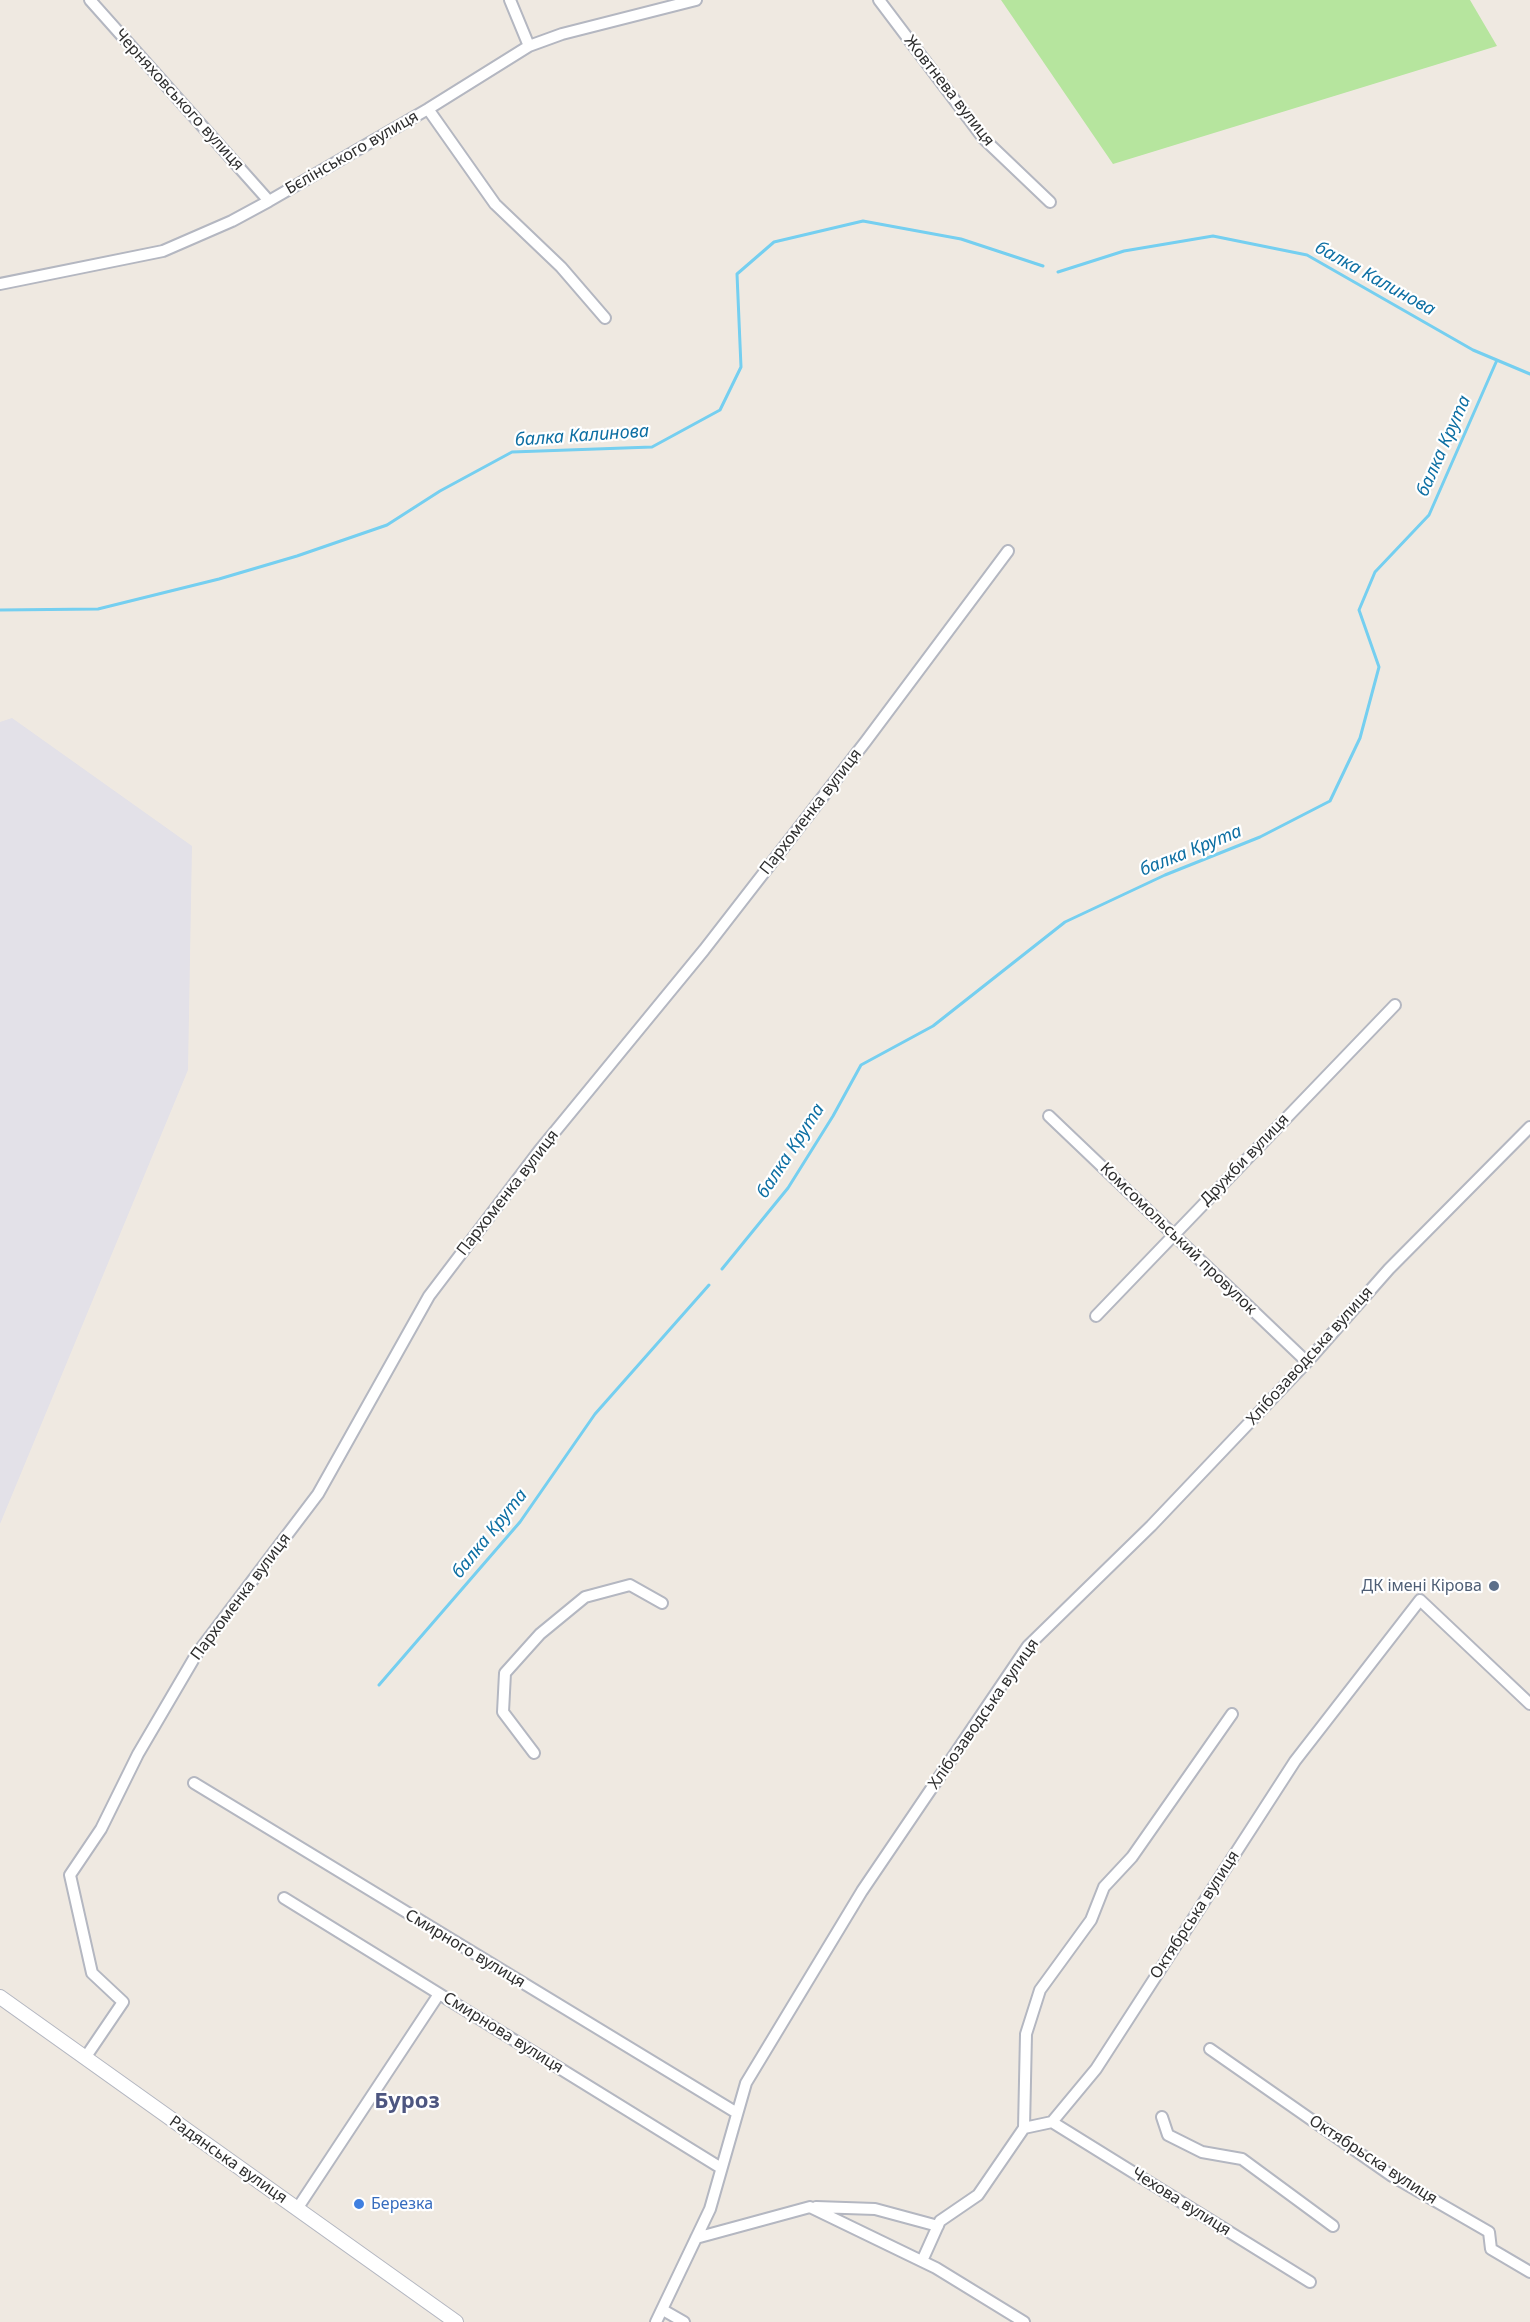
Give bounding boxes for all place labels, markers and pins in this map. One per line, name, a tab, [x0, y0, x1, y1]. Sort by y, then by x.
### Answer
place label: ДК імені Кірова	[1362, 1576, 1482, 1596]
marker: ДК імені Кірова	[1487, 1579, 1501, 1593]
place label: Березка	[371, 2194, 433, 2214]
marker: Березка	[352, 2197, 366, 2211]

